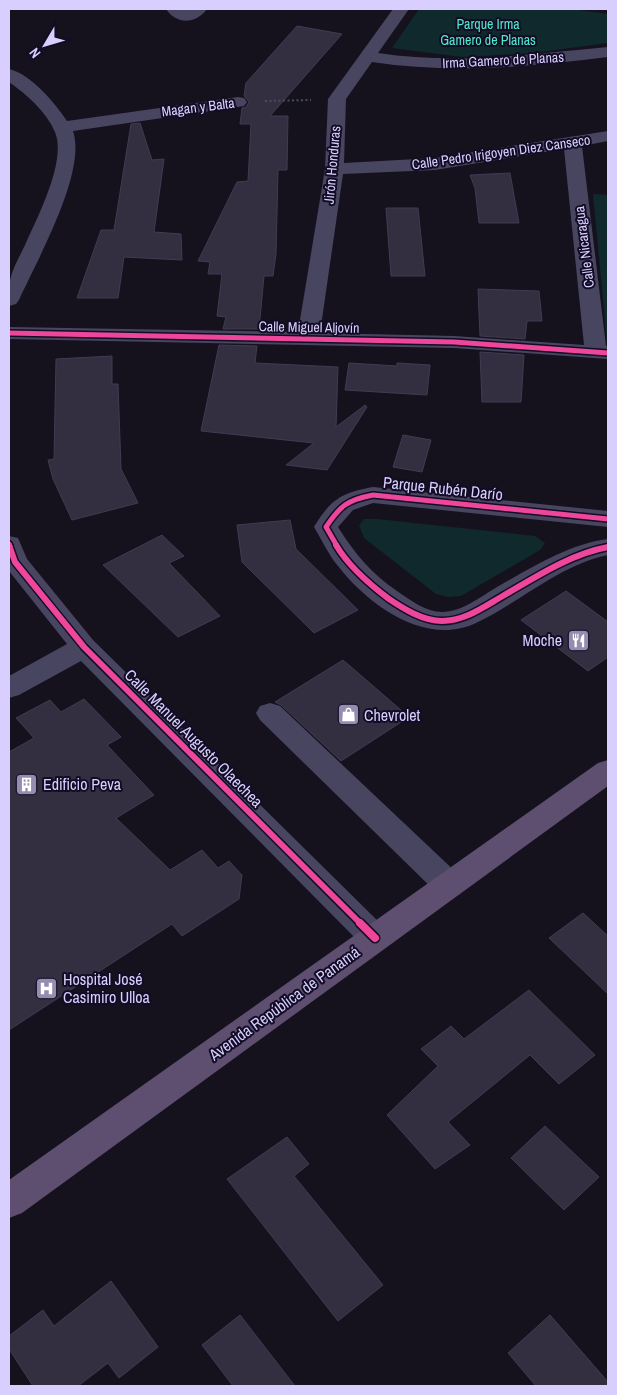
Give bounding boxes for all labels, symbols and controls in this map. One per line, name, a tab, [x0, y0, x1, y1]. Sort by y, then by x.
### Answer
park label: Parque Irma Gamero de Planas	[440, 15, 536, 49]
north arrow	[20, 20, 70, 70]
text: N	[25, 44, 44, 62]
street label: Irma Gamero de Planas	[442, 48, 565, 72]
street label: Magan y Balta	[160, 94, 236, 120]
street label: Jirón Honduras	[320, 125, 344, 205]
street label: Calle Pedro Irigoyen Diez Canseco	[411, 131, 591, 173]
street label: Calle Nicaragua	[570, 204, 598, 289]
street label: Calle Miguel Aljovín	[258, 317, 360, 337]
street label: Parque Rubén Darío	[382, 471, 504, 505]
restaurant icon: Moche	[566, 628, 590, 652]
place label: Moche	[523, 629, 562, 651]
street label: Calle Manuel Augusto Olaechea	[120, 664, 269, 813]
shop icon: Chevrolet	[336, 703, 360, 727]
place label: Chevrolet	[364, 704, 420, 726]
building icon: Edificio Peva	[15, 772, 39, 796]
place label: Edificio Peva	[43, 773, 122, 795]
street label: Avenida República de Panamá	[203, 940, 364, 1066]
place label: Hospital José Casimiro Ulloa	[63, 968, 150, 1008]
hospital icon: Hospital José Casimiro Ulloa	[35, 976, 59, 1000]

